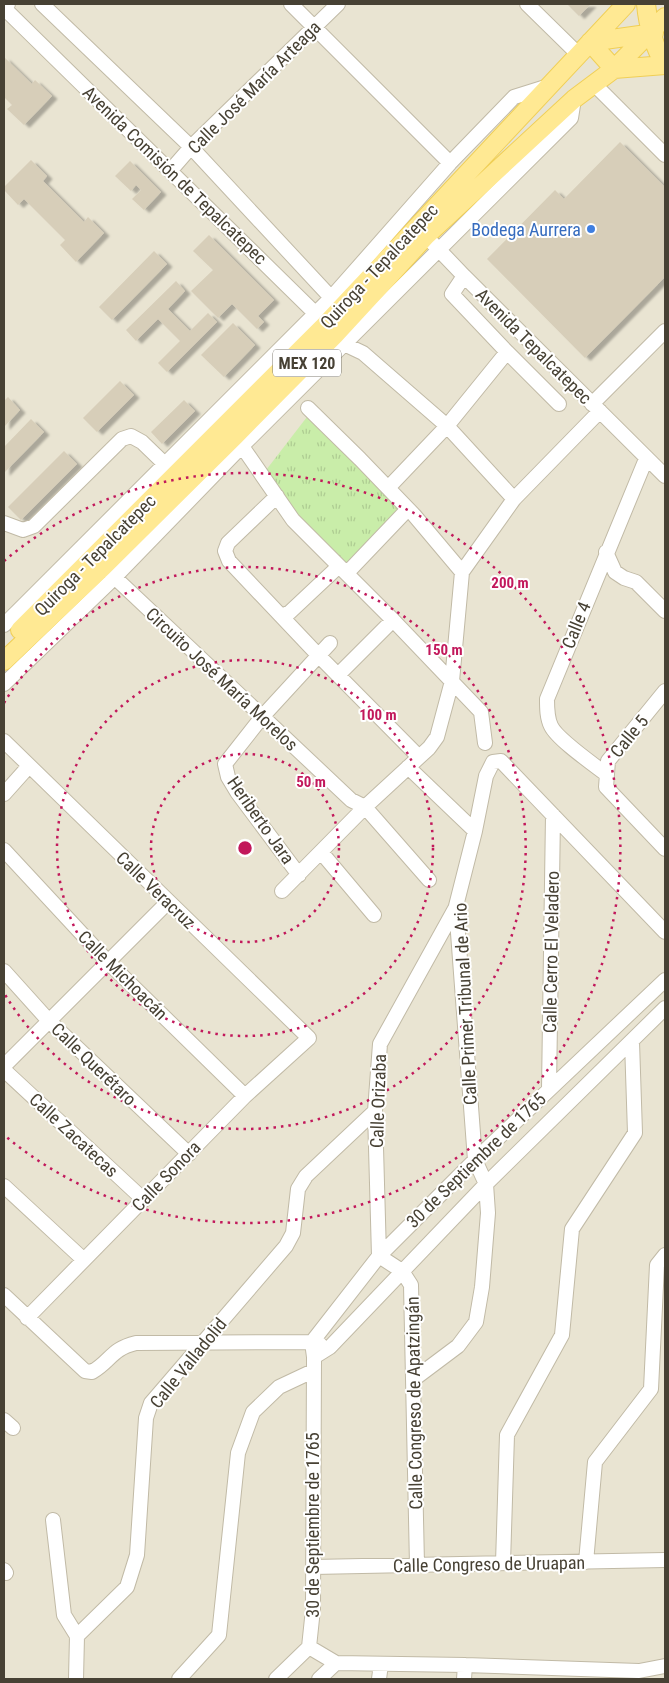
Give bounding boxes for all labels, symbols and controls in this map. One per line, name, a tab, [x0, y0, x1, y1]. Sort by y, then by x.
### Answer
street label: Calle José María Arteaga	[183, 16, 325, 158]
street label: Avenida Comisión de Tepalcatepec	[79, 81, 271, 269]
street label: Quiroga - Tepalcatepec	[316, 199, 442, 333]
place label: Bodega Aurrera	[471, 219, 581, 240]
marker: Bodega Aurrera	[585, 223, 597, 235]
street label: Avenida Tepalcatepec	[472, 284, 596, 408]
road number: MEX 120	[273, 349, 341, 376]
street label: Quiroga - Tepalcatepec	[30, 490, 160, 620]
text: 200 m	[491, 574, 529, 592]
street label: Calle 4	[557, 598, 595, 651]
street label: Circuito José María Morelos	[142, 603, 302, 755]
text: 150 m	[425, 641, 463, 659]
text: 100 m	[359, 706, 397, 724]
street label: Calle 5	[606, 710, 653, 761]
street label: Heriberto Jara	[223, 772, 299, 868]
text: 50 m	[296, 773, 326, 791]
centre of rings	[236, 839, 254, 857]
street label: Calle Veracruz	[112, 847, 200, 933]
street label: Calle Cerro El Veladero	[539, 871, 563, 1033]
street label: Calle Primer Tribunal de Ario	[449, 902, 481, 1106]
street label: Calle Michoacán	[74, 926, 172, 1024]
street label: Calle Querétaro	[47, 1018, 141, 1110]
street label: Calle Orizaba	[366, 1054, 390, 1148]
street label: 30 de Septiembre de 1765	[402, 1088, 550, 1232]
street label: Calle Zacatecas	[25, 1089, 123, 1181]
street label: Calle Sonora	[127, 1136, 205, 1216]
street label: Calle Congreso de Apatzingán	[402, 1296, 426, 1510]
street label: Calle Valladolid	[145, 1314, 231, 1412]
street label: 30 de Septiembre de 1765	[302, 1432, 323, 1618]
street label: Calle Congreso de Uruapan	[393, 1552, 585, 1576]

